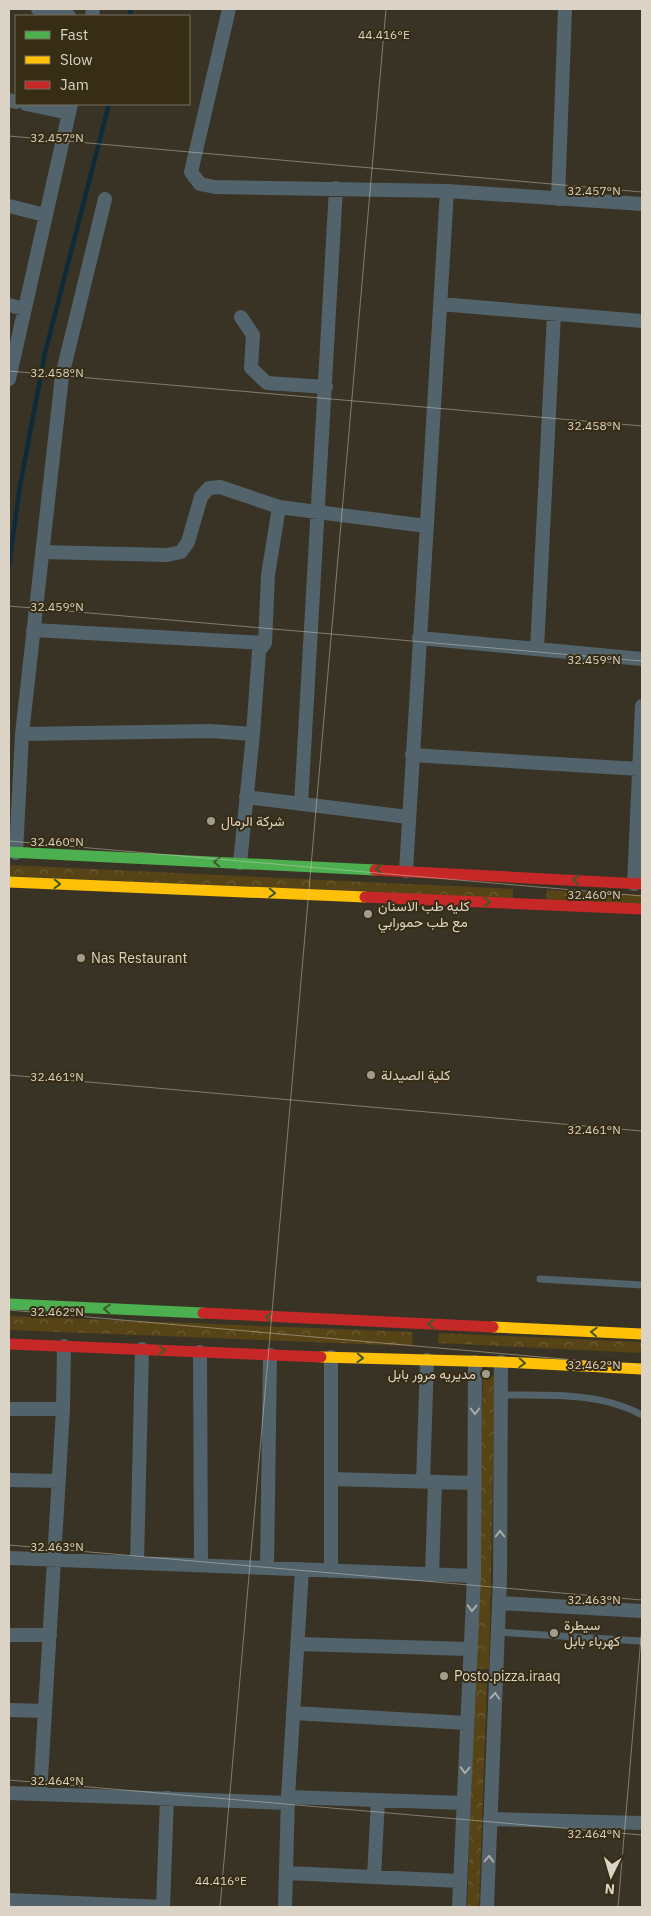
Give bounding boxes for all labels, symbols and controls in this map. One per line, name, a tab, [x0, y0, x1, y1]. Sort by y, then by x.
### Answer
legend	[15, 15, 190, 105]
text: Fast	[60, 25, 88, 44]
text: 44.416°E	[358, 27, 410, 42]
text: Slow	[60, 50, 93, 69]
text: Jam	[60, 75, 89, 94]
text: 32.457°N	[30, 130, 84, 145]
text: 32.457°N	[567, 183, 621, 198]
text: 32.458°N	[30, 365, 84, 380]
text: 32.458°N	[567, 418, 621, 433]
text: 32.459°N	[30, 599, 84, 614]
text: 32.459°N	[567, 652, 621, 667]
place label: شركة الرمال	[221, 812, 285, 831]
marker: شركة الرمال	[205, 815, 217, 827]
text: 32.460°N	[30, 834, 84, 849]
one-way arrow	[212, 856, 220, 867]
one-way arrow	[375, 864, 383, 875]
one-way arrow	[572, 875, 580, 886]
one-way arrow	[54, 879, 62, 890]
text: 32.460°N	[567, 887, 621, 902]
one-way arrow	[269, 888, 277, 898]
one-way arrow	[483, 896, 491, 907]
place label: كليه طب الاسنان مع طب حمورابي	[378, 897, 470, 934]
marker: كليه طب الاسنان مع طب حمورابي	[362, 908, 374, 920]
place label: Nas Restaurant	[91, 949, 188, 967]
marker: Nas Restaurant	[75, 952, 87, 964]
place label: كلية الصيدلة	[381, 1066, 450, 1084]
text: 32.461°N	[30, 1069, 84, 1084]
marker: كلية الصيدلة	[365, 1069, 377, 1081]
text: 32.461°N	[567, 1122, 621, 1137]
one-way arrow	[102, 1303, 110, 1314]
text: 32.462°N	[30, 1304, 84, 1319]
one-way arrow	[265, 1311, 273, 1322]
one-way arrow	[427, 1319, 435, 1330]
one-way arrow	[589, 1327, 597, 1337]
one-way arrow	[159, 1344, 167, 1355]
one-way arrow	[356, 1353, 364, 1364]
text: 32.462°N	[567, 1357, 621, 1372]
one-way arrow	[518, 1358, 526, 1369]
place label: مديريه مرور بابل	[388, 1365, 476, 1383]
marker: مديريه مرور بابل	[480, 1368, 492, 1380]
one-way arrow	[470, 1407, 480, 1415]
one-way arrow	[495, 1530, 505, 1538]
text: 32.463°N	[30, 1539, 84, 1554]
text: 32.463°N	[567, 1592, 621, 1607]
one-way arrow	[467, 1604, 478, 1612]
place label: سيطرة كهرباء بابل	[564, 1616, 620, 1650]
marker: سيطرة كهرباء بابل	[548, 1627, 560, 1639]
place label: Posto.pizza.iraaq	[454, 1667, 561, 1685]
marker: Posto.pizza.iraaq	[438, 1670, 450, 1682]
one-way arrow	[489, 1692, 500, 1700]
one-way arrow	[460, 1767, 471, 1775]
text: 32.464°N	[30, 1773, 84, 1788]
text: 32.464°N	[567, 1826, 621, 1841]
north arrow	[586, 1851, 636, 1901]
one-way arrow	[484, 1854, 494, 1862]
text: 44.416°E	[195, 1873, 247, 1888]
text: N	[604, 1880, 616, 1898]

